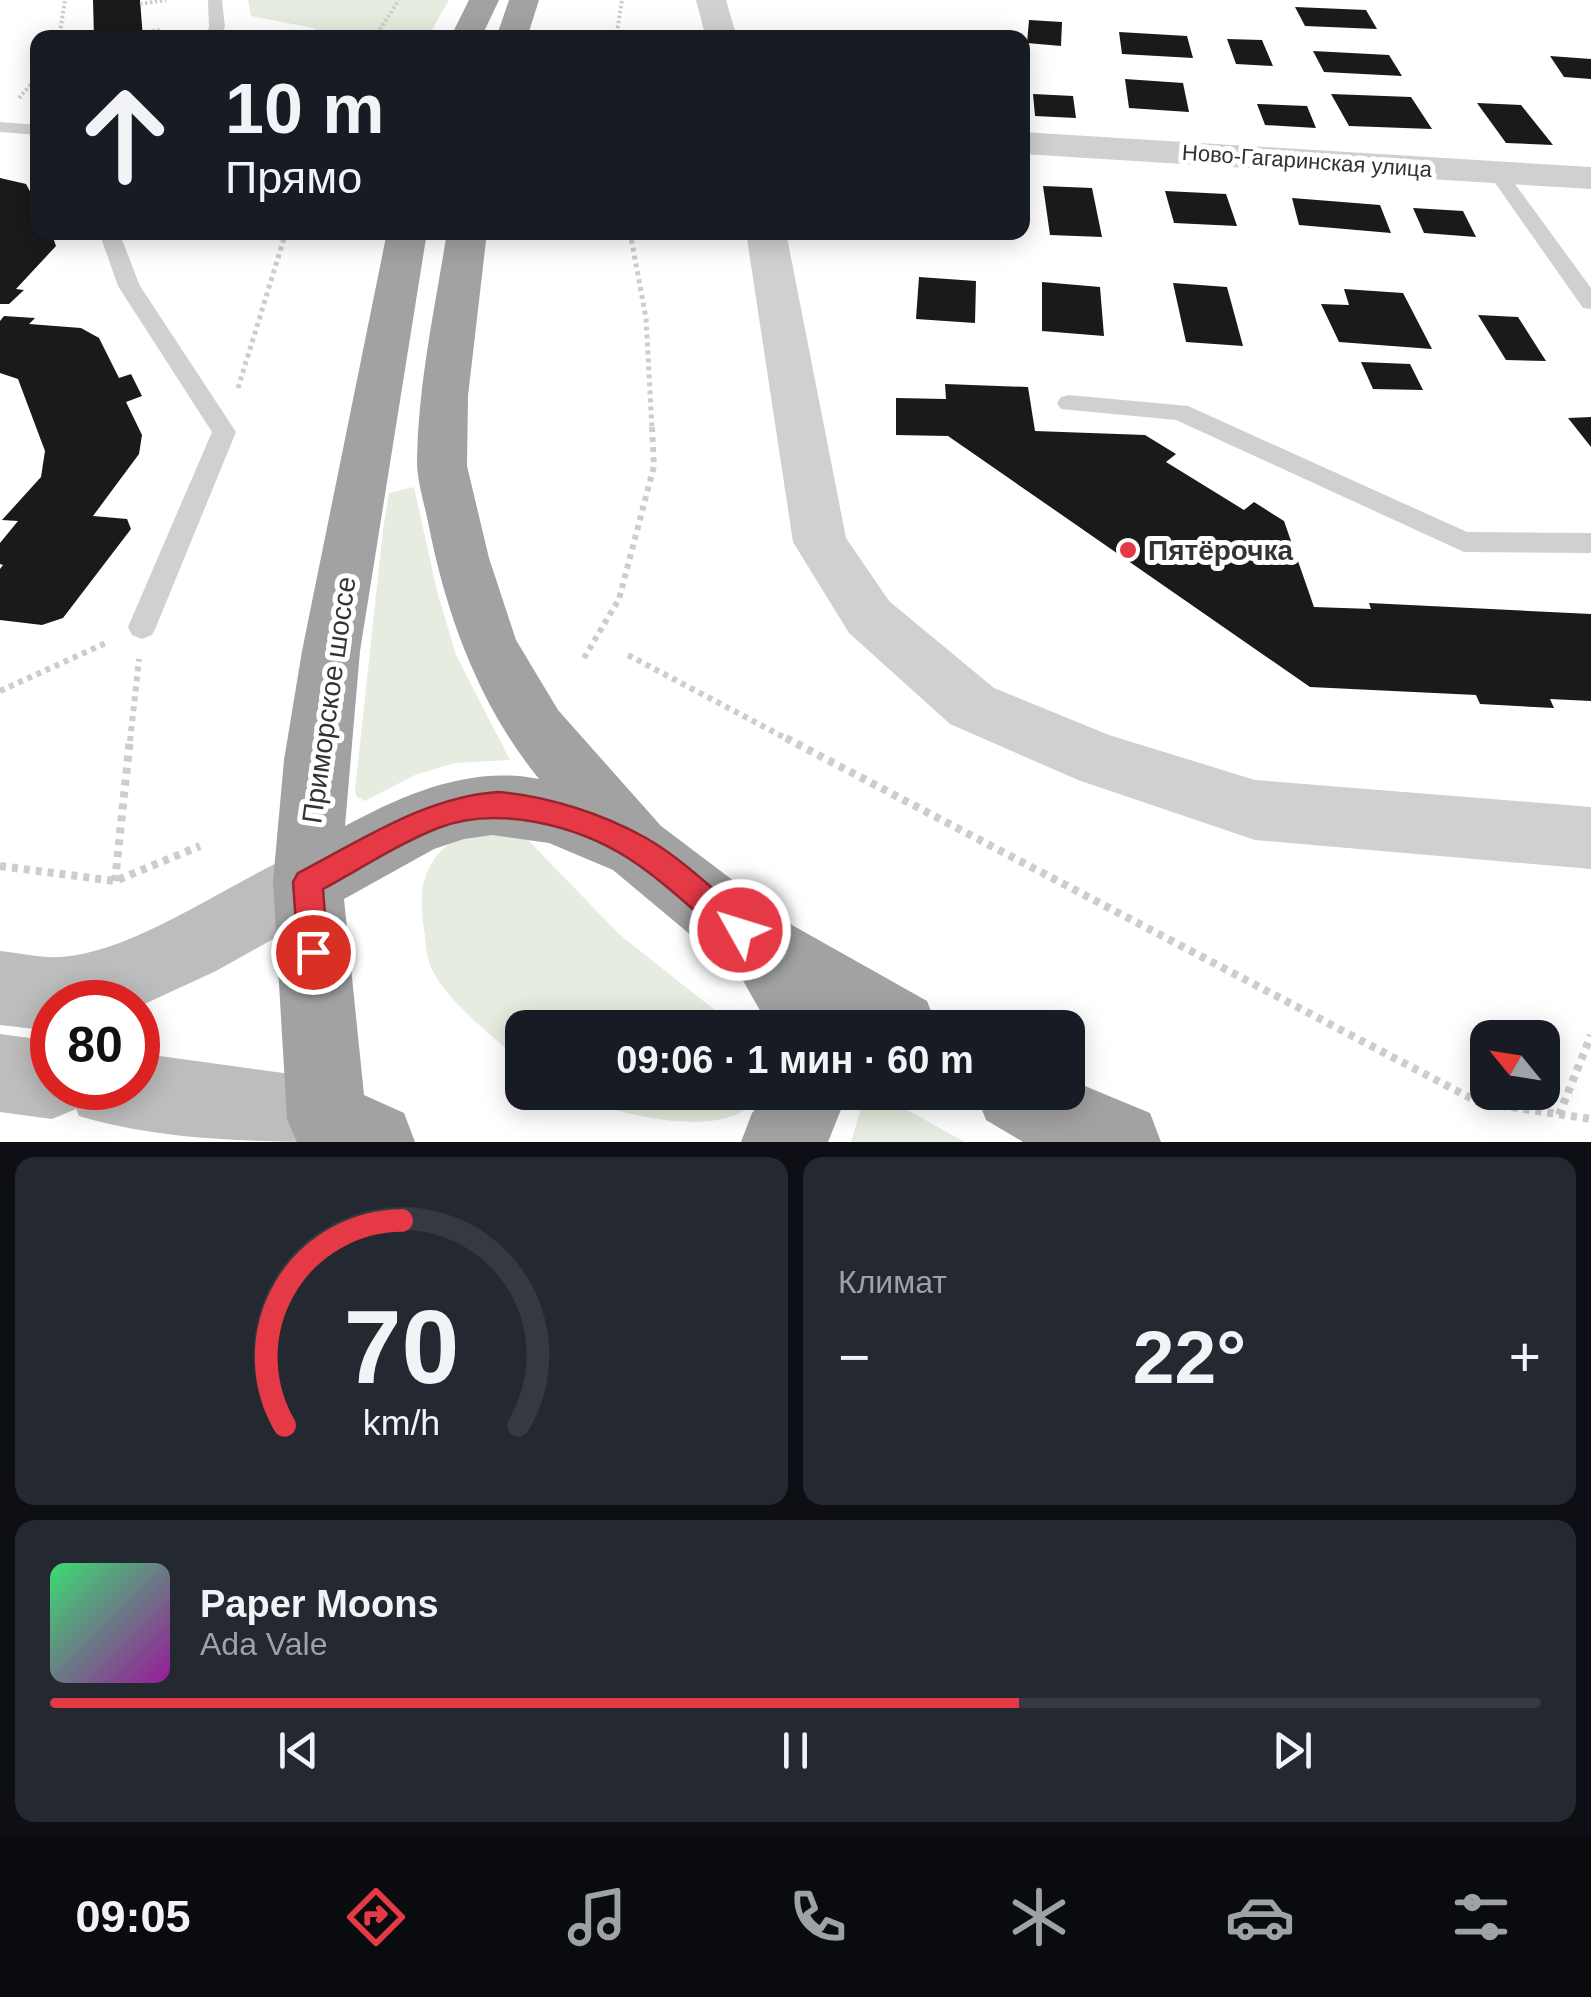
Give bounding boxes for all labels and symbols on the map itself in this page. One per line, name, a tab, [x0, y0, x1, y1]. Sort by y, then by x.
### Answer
street label: Ново-Гагаринская улица	[1181, 140, 1433, 182]
place label: Пятёрочка	[1148, 535, 1294, 566]
marker: Пятёрочка	[1117, 539, 1139, 561]
street label: Приморское шоссе	[296, 575, 362, 825]
position arrow	[688, 878, 792, 982]
pin	[271, 910, 356, 995]
speed limit sign: 80	[30, 980, 160, 1110]
north arrow	[1470, 1020, 1560, 1110]

